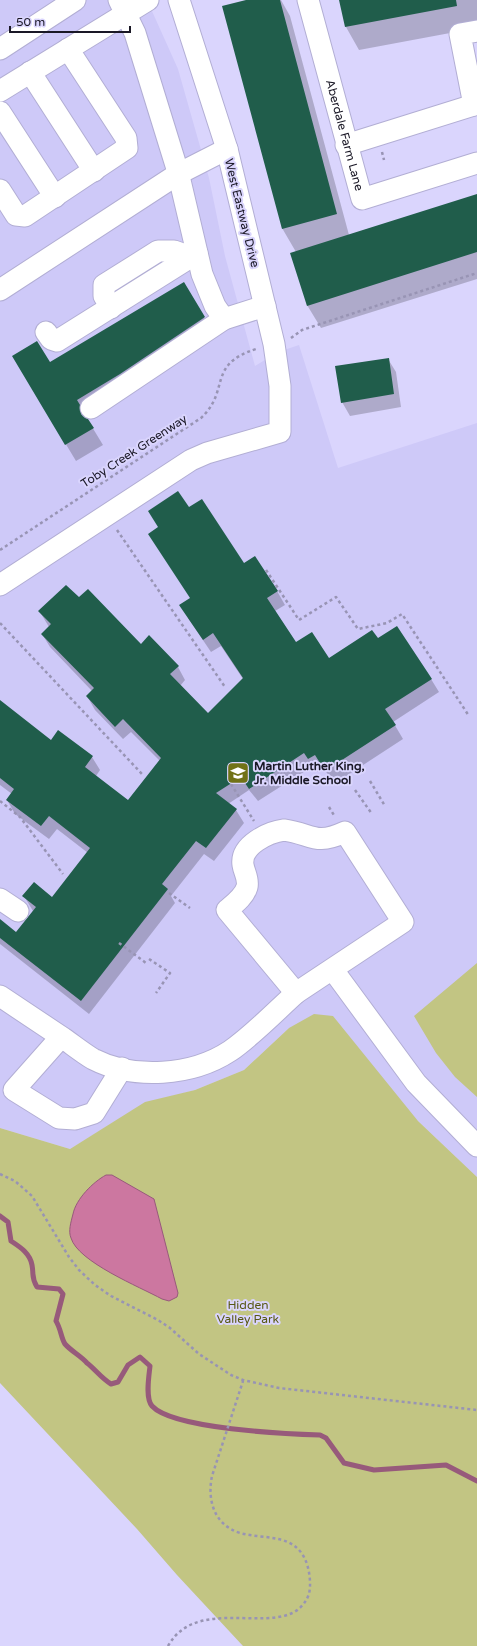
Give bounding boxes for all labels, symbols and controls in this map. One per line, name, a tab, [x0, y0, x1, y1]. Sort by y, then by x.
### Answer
scale bar	[10, 8, 130, 34]
text: 50 m	[16, 15, 45, 29]
street label: Aberdale Farm Lane	[323, 78, 366, 192]
street label: West Eastway Drive	[222, 157, 262, 269]
street label: Toby Creek Greenway	[78, 411, 190, 491]
place label: Martin Luther King, Jr. Middle School	[253, 759, 365, 787]
school or university icon: Martin Luther King, Jr. Middle School	[225, 760, 251, 786]
park label: Hidden Valley Park	[217, 1298, 280, 1326]

